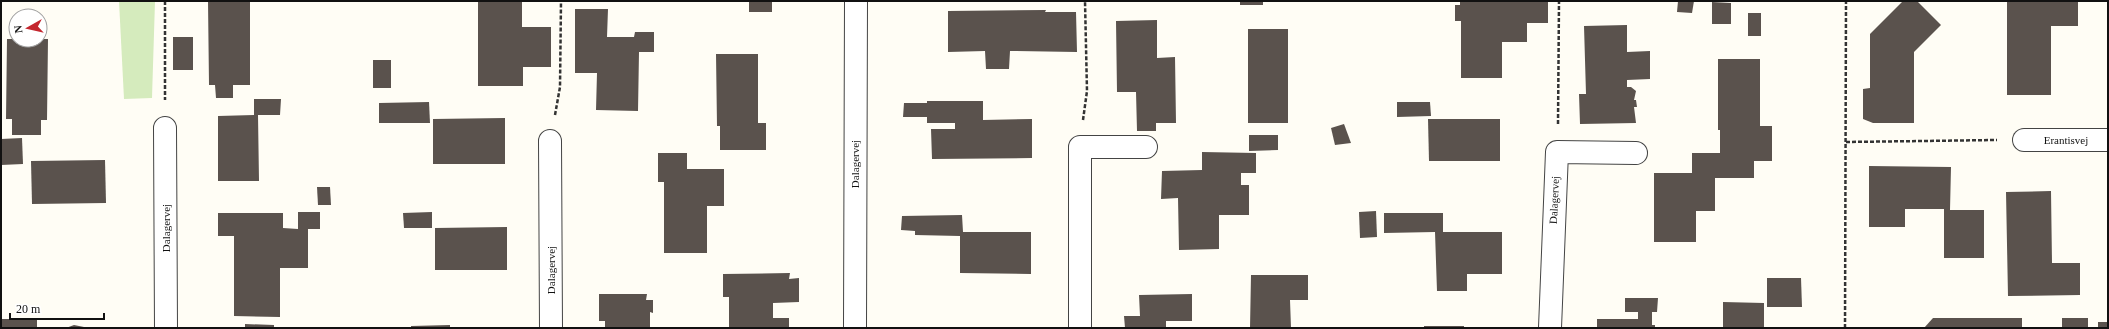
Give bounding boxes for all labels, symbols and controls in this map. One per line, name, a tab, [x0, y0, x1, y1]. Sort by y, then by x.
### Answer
north arrow	[8, 8, 48, 48]
text: N	[12, 25, 25, 34]
street label: Erantisvej	[2044, 134, 2088, 146]
street label: Dalagervej	[849, 140, 861, 188]
street label: Dalagervej	[1547, 176, 1561, 224]
street label: Dalagervej	[160, 204, 172, 252]
street label: Dalagervej	[545, 246, 557, 294]
scale bar	[10, 295, 104, 321]
text: 20 m	[16, 302, 41, 316]

